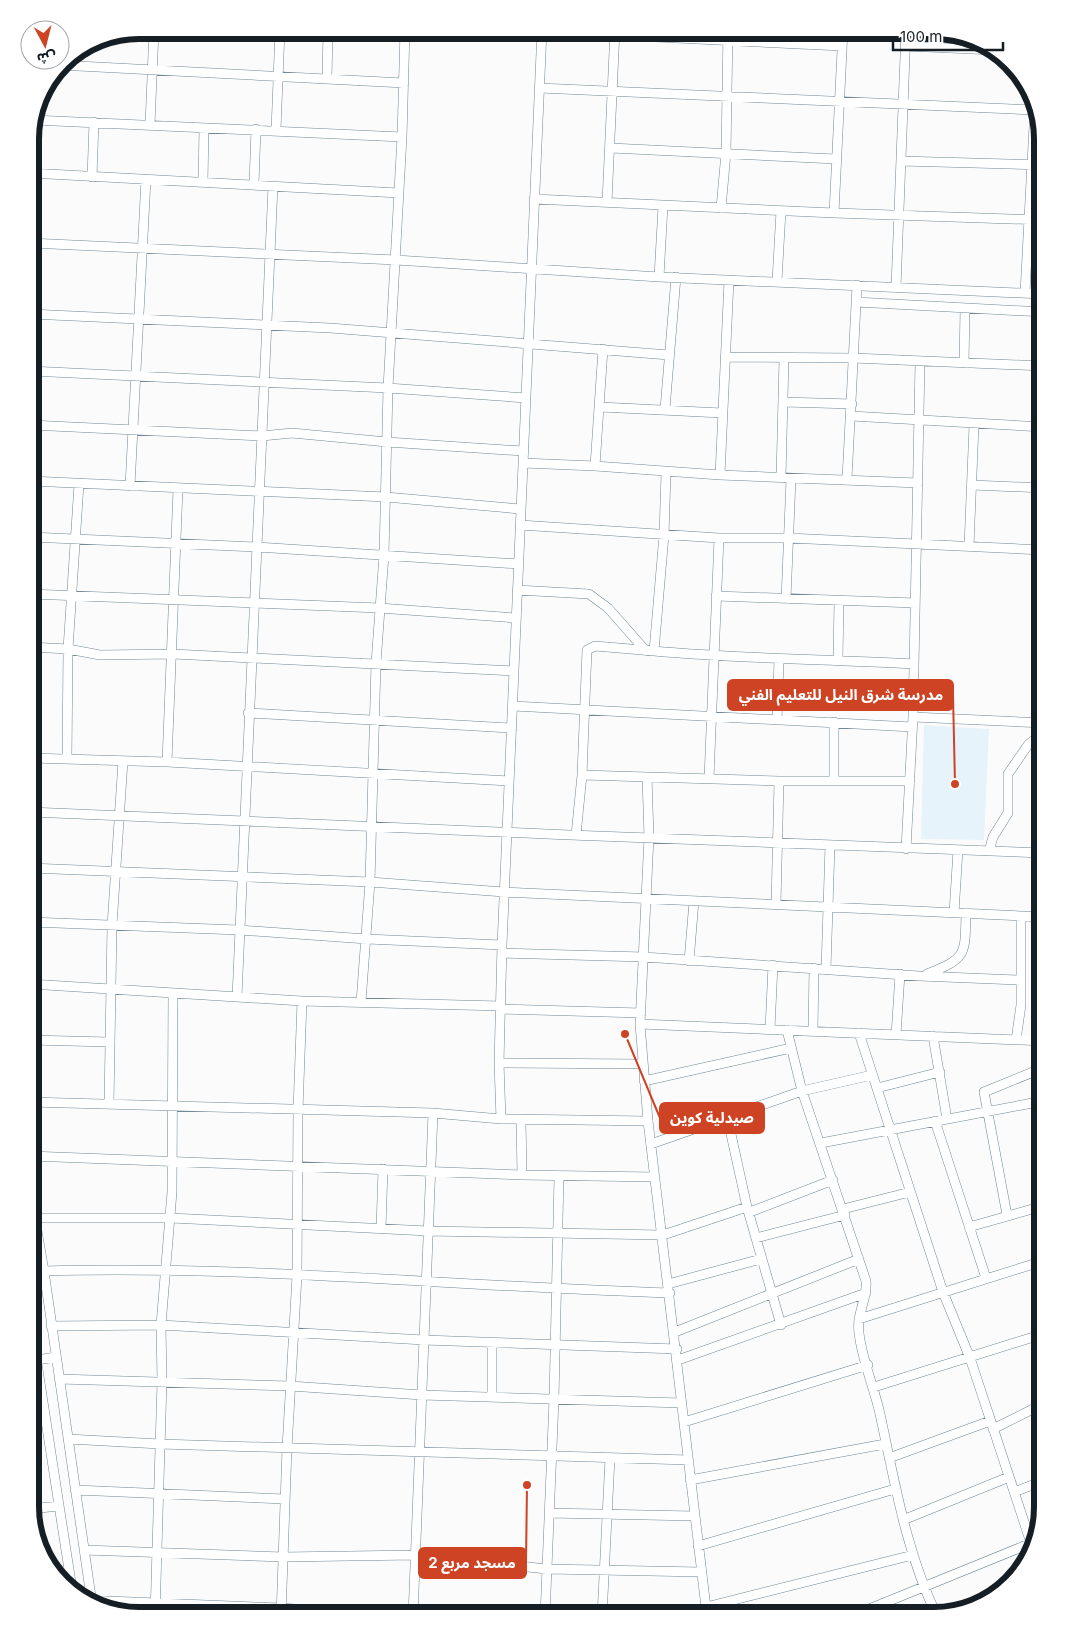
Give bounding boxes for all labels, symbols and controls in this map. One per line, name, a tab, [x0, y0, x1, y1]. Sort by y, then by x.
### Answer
north arrow	[20, 20, 70, 70]
scale bar	[893, 20, 1003, 52]
text: 100 m	[900, 27, 942, 46]
text: ش	[36, 49, 57, 68]
callout: مدرسة شرق النيل للتعليم الفني	[728, 680, 953, 710]
text: مدرسة شرق النيل للتعليم الفني	[739, 685, 943, 706]
callout: صيدلية كوين	[660, 1103, 764, 1133]
text: صيدلية كوين	[670, 1108, 754, 1127]
callout: مسجد مربع 2	[419, 1548, 526, 1578]
text: مسجد مربع 2	[428, 1553, 516, 1574]

